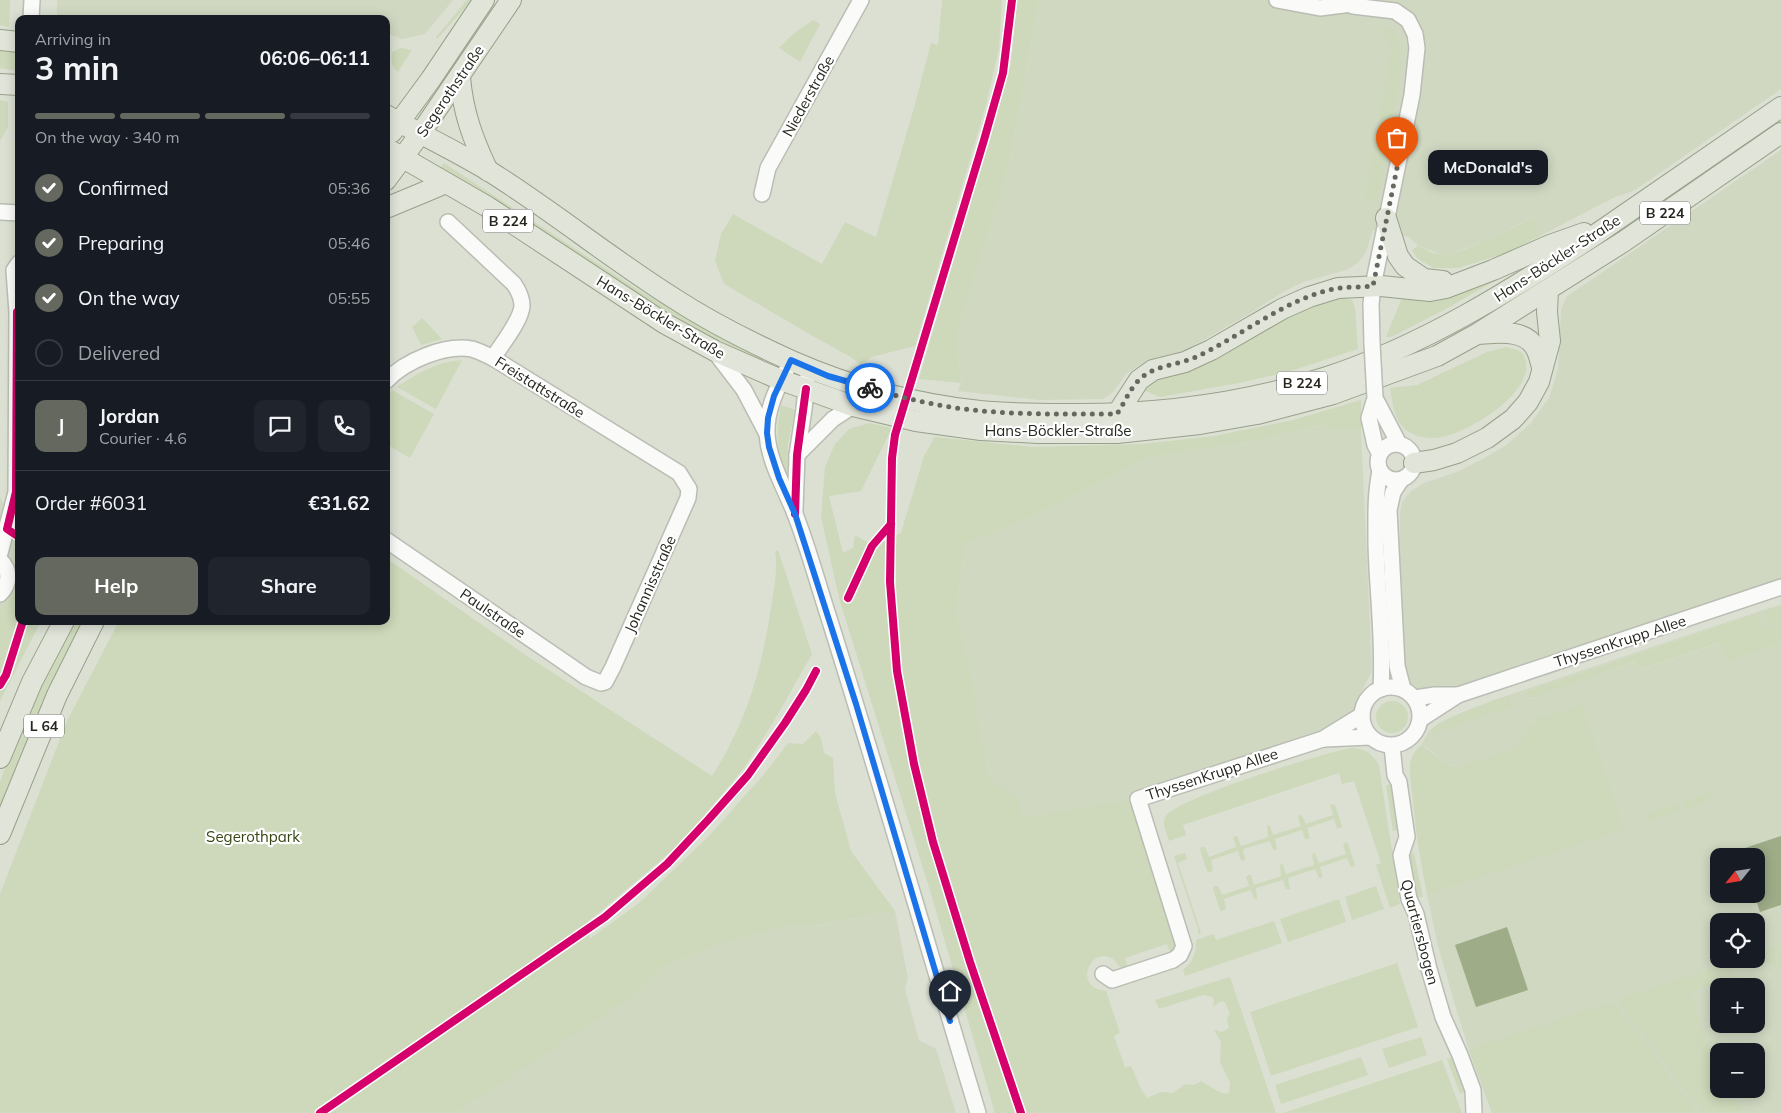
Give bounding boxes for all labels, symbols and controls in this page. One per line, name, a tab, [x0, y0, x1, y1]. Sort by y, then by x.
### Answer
text: Arriving in	[35, 29, 111, 49]
street label: Segerothstraße	[412, 41, 488, 141]
text: 06:06–06:11	[260, 46, 370, 70]
text: 3 min	[35, 48, 119, 88]
street label: Niederstraße	[778, 52, 838, 140]
pin	[1376, 117, 1418, 168]
icon: bag	[1383, 124, 1411, 152]
text: On the way · 340 m	[35, 127, 180, 147]
callout: McDonald's	[1427, 150, 1547, 186]
text: McDonald's	[1443, 157, 1533, 177]
icon: check	[35, 174, 63, 202]
text: Confirmed	[78, 176, 169, 200]
text: 05:36	[328, 178, 370, 198]
road number: B 224	[1640, 202, 1690, 224]
road number: B 224	[483, 210, 533, 232]
street label: Hans-Böckler-Straße	[1490, 210, 1624, 306]
icon: check	[35, 229, 63, 257]
text: Preparing	[78, 231, 164, 255]
text: 05:46	[328, 233, 370, 253]
street label: Hans-Böckler-Straße	[593, 271, 729, 363]
icon: check	[35, 284, 63, 312]
text: On the way	[78, 286, 180, 310]
text: 05:55	[328, 288, 370, 308]
text: Delivered	[78, 341, 160, 365]
street label: Freistattstraße	[492, 352, 588, 422]
courier	[845, 363, 895, 413]
road number: B 224	[1277, 372, 1327, 394]
icon: bike	[856, 374, 884, 402]
button: chat	[254, 400, 306, 452]
button: phone	[318, 400, 370, 452]
text: Jordan	[99, 404, 159, 428]
text: J	[58, 414, 64, 438]
street label: Hans-Böckler-Straße	[985, 421, 1131, 440]
text: Courier · 4.6	[99, 428, 187, 448]
text: Order #6031	[35, 491, 147, 515]
text: €31.62	[308, 491, 370, 515]
street label: Johannisstraße	[620, 532, 680, 636]
button: Help	[35, 557, 198, 615]
button: Share	[208, 557, 370, 615]
street label: Paulstraße	[456, 584, 530, 642]
street label: ThyssenKrupp Allee	[1552, 611, 1688, 671]
road number: L 64	[24, 714, 64, 738]
street label: ThyssenKrupp Allee	[1144, 744, 1280, 804]
park label: Segerothpark	[206, 827, 300, 846]
north arrow	[1710, 848, 1765, 902]
map controls	[1710, 848, 1765, 1098]
street label: Quartiersbogen	[1397, 877, 1443, 987]
button: locate	[1710, 913, 1765, 968]
pin	[929, 970, 971, 1021]
icon: home	[936, 977, 964, 1005]
button: +	[1710, 978, 1765, 1033]
button: −	[1710, 1043, 1765, 1098]

